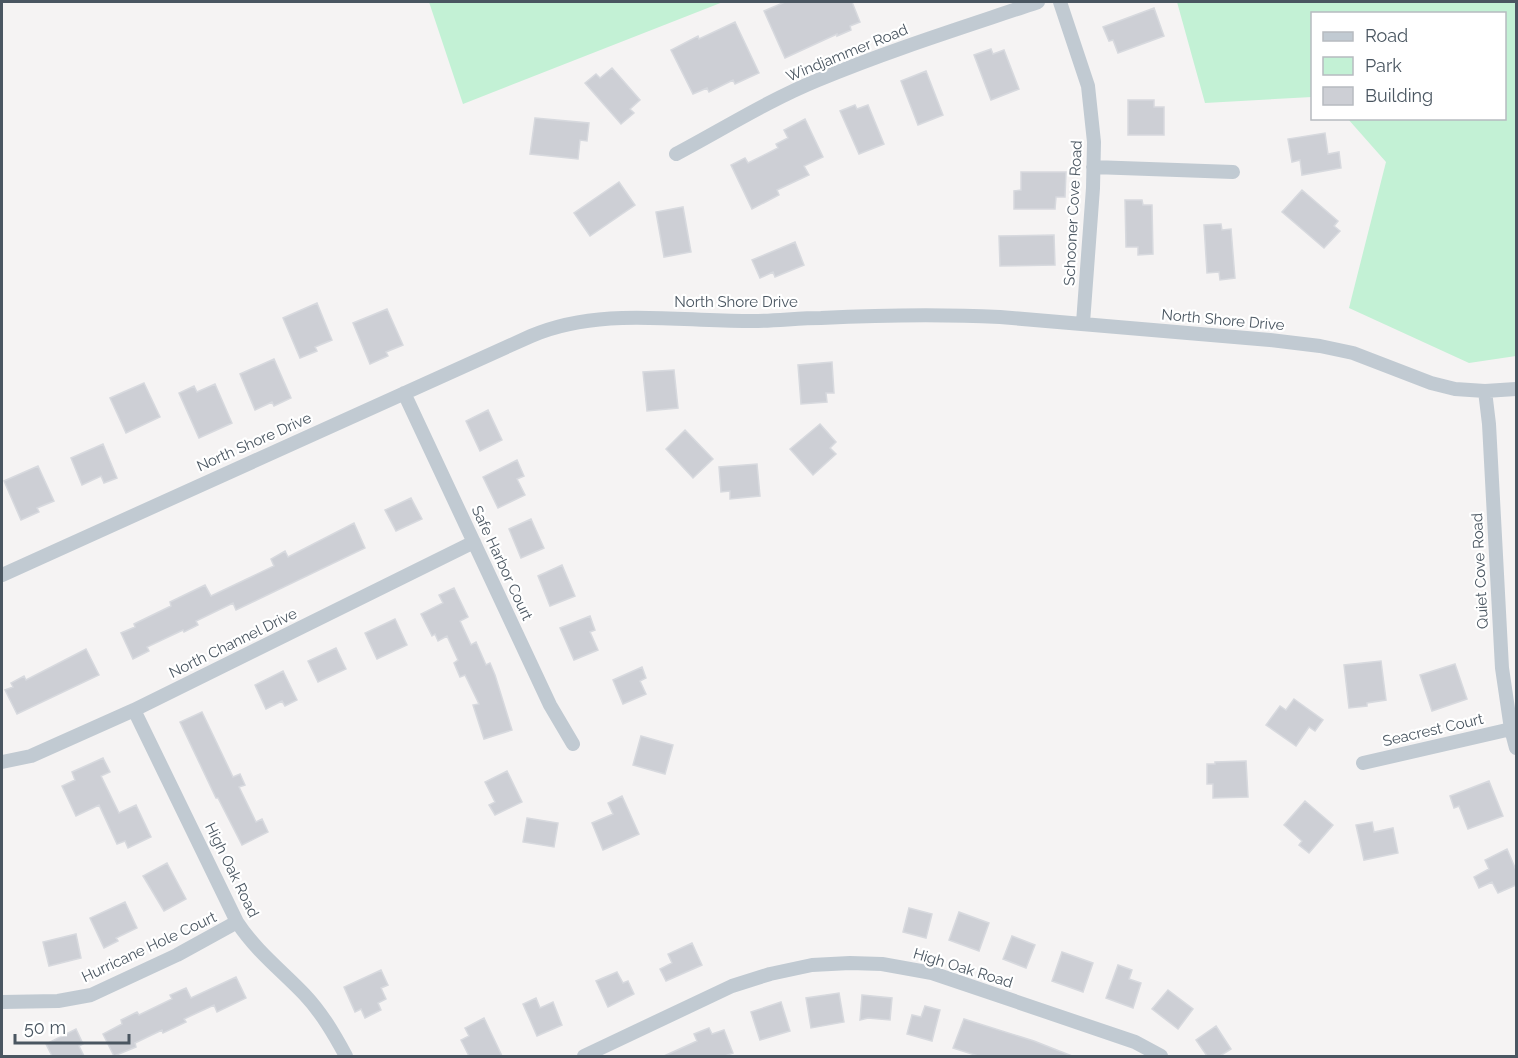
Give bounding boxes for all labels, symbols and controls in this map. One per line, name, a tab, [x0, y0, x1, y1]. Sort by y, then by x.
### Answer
legend	[1311, 12, 1506, 120]
street label: Windjammer Road	[784, 20, 910, 86]
text: Road	[1365, 25, 1408, 46]
text: Park	[1365, 55, 1402, 76]
text: Building	[1365, 85, 1433, 106]
street label: Schooner Cove Road	[1060, 140, 1086, 286]
street label: North Shore Drive	[674, 293, 798, 311]
street label: North Shore Drive	[1161, 306, 1285, 334]
street label: North Shore Drive	[194, 409, 314, 475]
street label: Safe Harbor Court	[468, 503, 536, 623]
street label: Quiet Cove Road	[1468, 512, 1492, 630]
street label: North Channel Drive	[166, 604, 300, 682]
street label: Seacrest Court	[1381, 710, 1485, 750]
street label: High Oak Road	[201, 820, 263, 920]
street label: Hurricane Hole Court	[79, 908, 219, 986]
street label: High Oak Road	[911, 944, 1015, 992]
scale bar	[15, 1007, 129, 1045]
text: 50 m	[24, 1017, 66, 1038]

